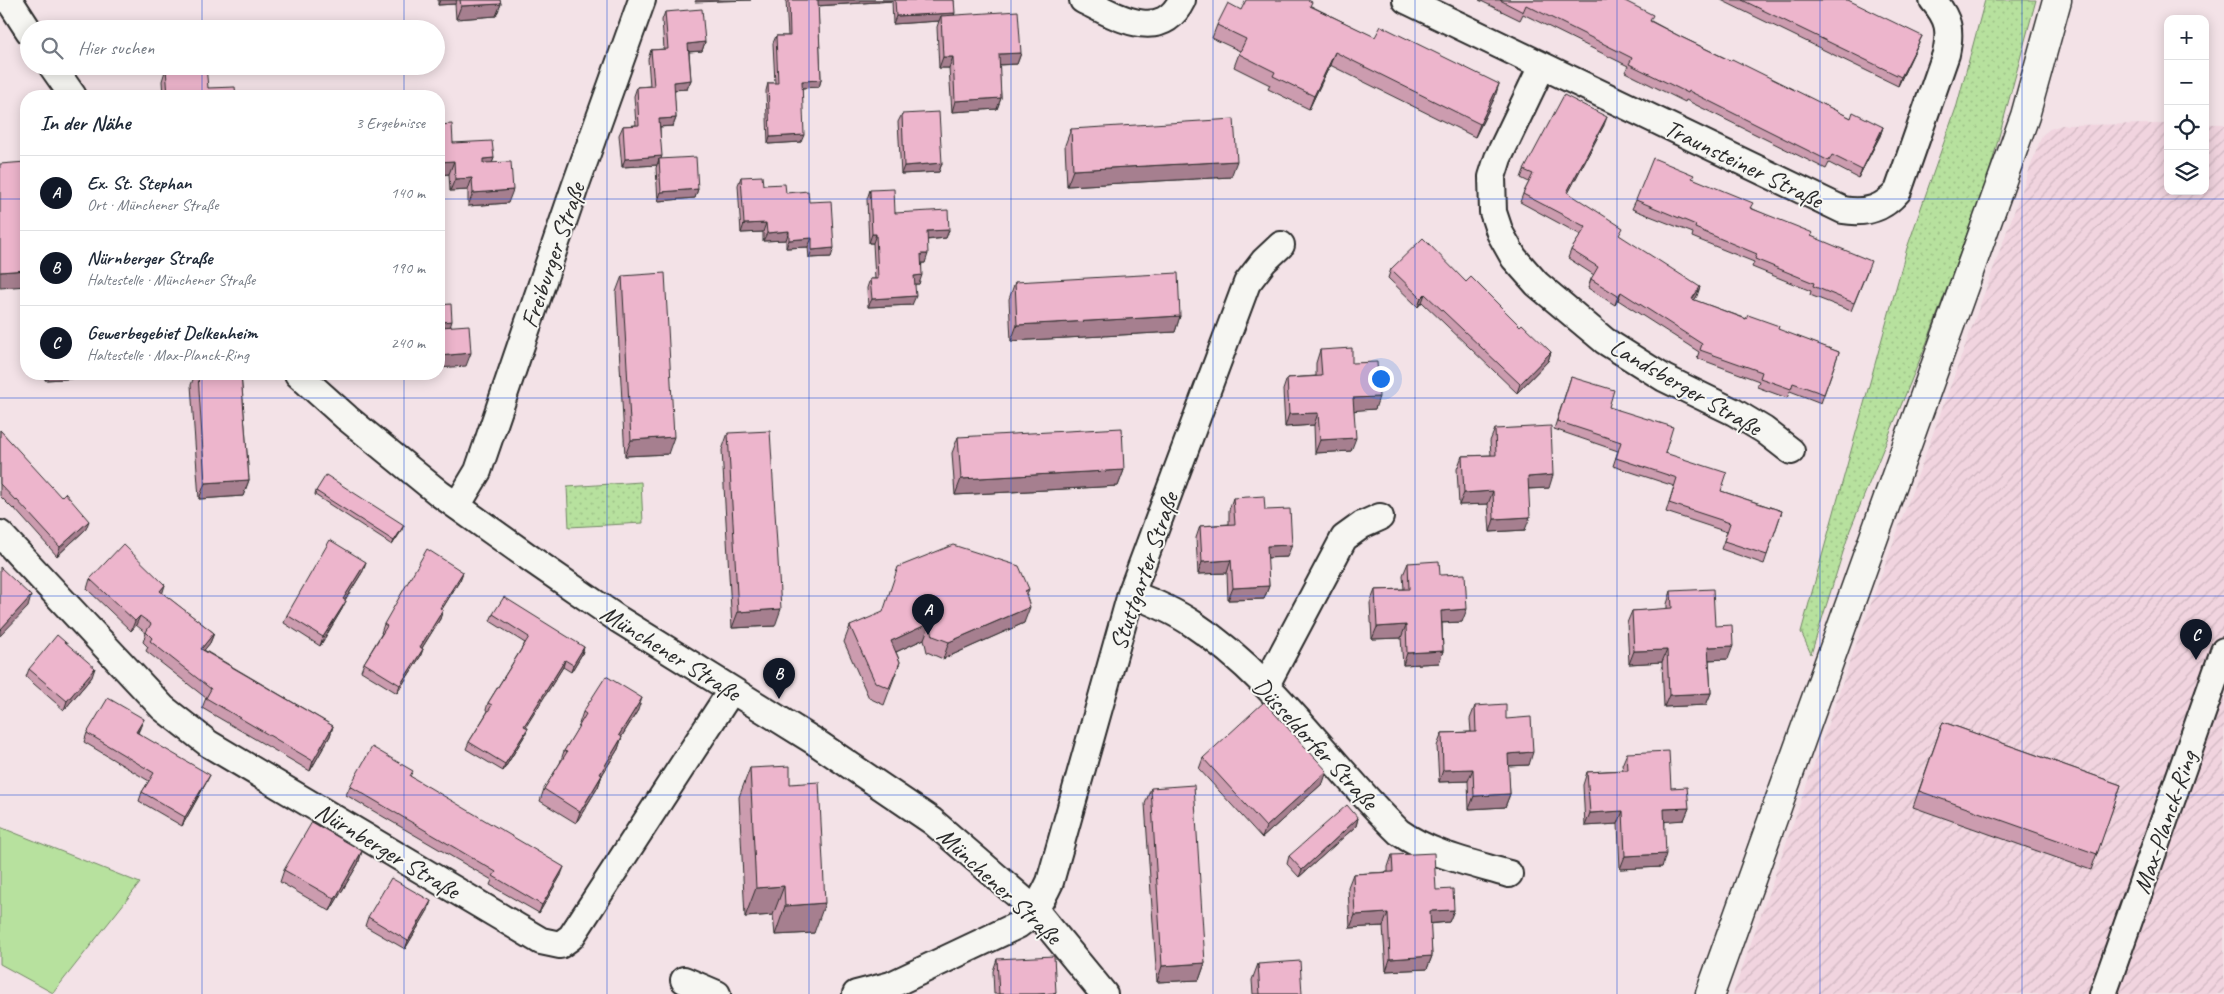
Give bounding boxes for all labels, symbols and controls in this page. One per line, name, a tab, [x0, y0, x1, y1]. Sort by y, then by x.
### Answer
map controls	[2164, 15, 2209, 195]
button: +	[2164, 15, 2209, 60]
search box	[20, 20, 445, 75]
icon: search	[38, 34, 66, 62]
text: Hier suchen	[78, 36, 154, 60]
button: −	[2164, 60, 2209, 105]
button: locate	[2164, 105, 2209, 150]
text: In der Nähe	[40, 110, 130, 136]
street label: Traunsteiner Straße	[1659, 112, 1830, 217]
text: 3 Ergebnisse	[356, 113, 425, 133]
button: layers	[2164, 150, 2209, 195]
text: Ex. St. Stephan	[87, 171, 192, 195]
street label: Freiburger Straße	[513, 177, 593, 332]
text: A	[52, 183, 60, 203]
text: 140 m	[391, 183, 425, 203]
text: Ort · Münchener Straße	[87, 195, 218, 215]
text: Nürnberger Straße	[87, 246, 212, 270]
text: B	[52, 258, 60, 278]
text: 190 m	[391, 258, 425, 278]
text: Haltestelle · Münchener Straße	[87, 270, 255, 290]
text: Gewerbegebiet Delkenheim	[87, 321, 257, 345]
street label: Landsberger Straße	[1604, 331, 1769, 444]
text: C	[52, 333, 60, 353]
text: 240 m	[391, 333, 425, 353]
text: Haltestelle · Max-Planck-Ring	[87, 345, 249, 365]
your location	[1368, 366, 1394, 392]
street label: Stuttgarter Straße	[1102, 487, 1186, 654]
pin: A	[912, 594, 944, 635]
street label: Münchener Straße	[595, 597, 748, 710]
pin: C	[2180, 619, 2212, 660]
pin: B	[763, 658, 795, 699]
street label: Düsseldorfer Straße	[1246, 671, 1386, 818]
street label: Max-Planck-Ring	[2126, 745, 2205, 898]
street label: Nürnberger Straße	[309, 795, 467, 907]
street label: Münchener Straße	[930, 820, 1070, 953]

